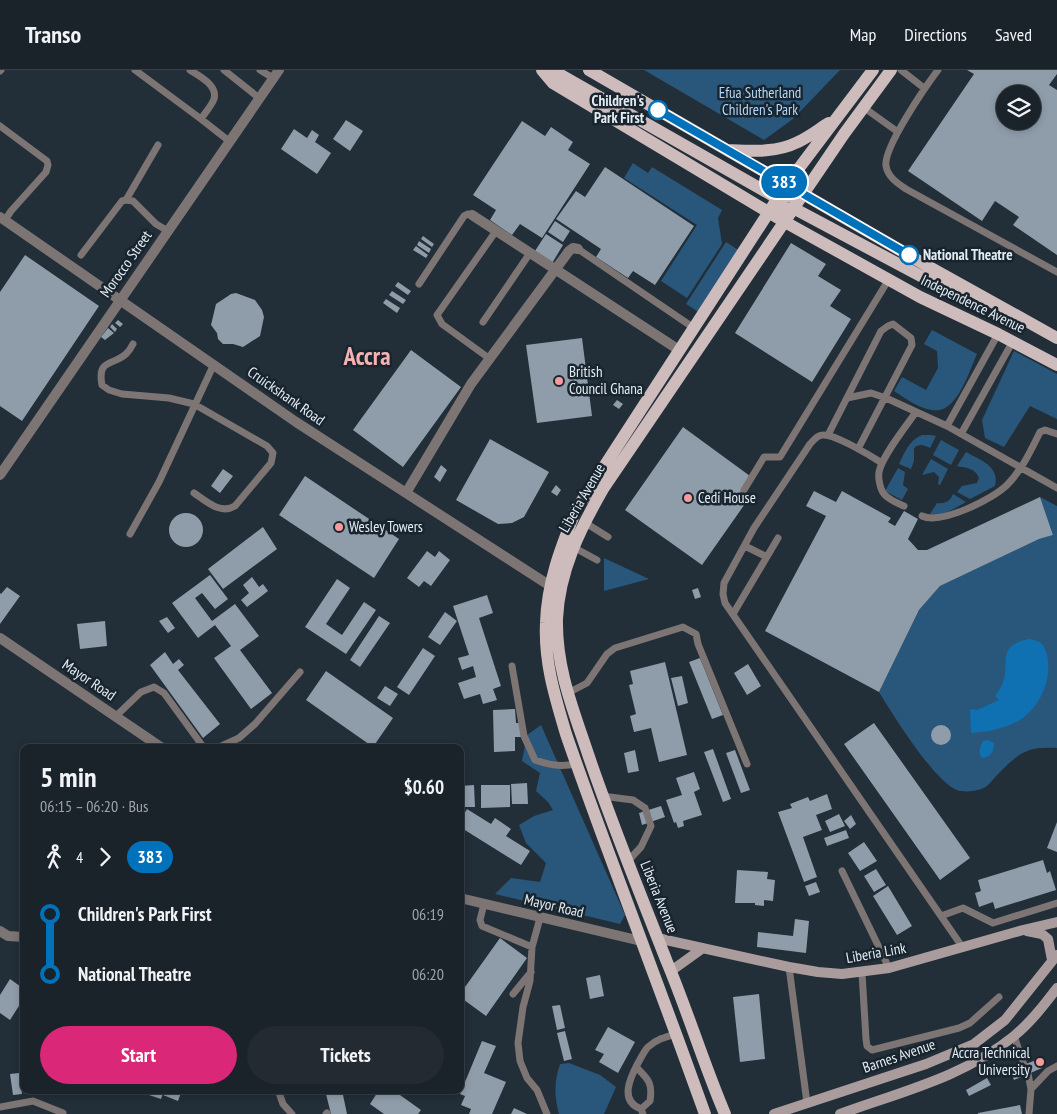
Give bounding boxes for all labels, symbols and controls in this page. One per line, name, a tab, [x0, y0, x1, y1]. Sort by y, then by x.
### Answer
text: Transo	[25, 19, 81, 50]
text: Map	[850, 23, 876, 46]
text: Directions	[904, 23, 967, 46]
text: Saved	[995, 23, 1032, 46]
park label: Efua Sutherland Children's Park	[719, 83, 801, 119]
map controls	[996, 85, 1041, 130]
button: layers	[996, 85, 1041, 130]
place label: Children's Park First	[592, 91, 645, 127]
marker: Children's Park First	[648, 100, 668, 120]
line badge: 383	[755, 166, 813, 198]
text: 383	[771, 170, 797, 193]
street label: Morocco Street	[96, 227, 156, 301]
marker: National Theatre	[899, 245, 919, 265]
place label: National Theatre	[923, 245, 1013, 264]
street label: Independence Avenue	[918, 270, 1028, 337]
district label: Accra	[343, 340, 390, 372]
street label: Cruickshank Road	[244, 362, 329, 429]
place label: British Council Ghana	[569, 362, 643, 398]
marker: British Council Ghana	[553, 375, 565, 387]
street label: Liberia Avenue	[554, 460, 609, 536]
place label: Cedi House	[698, 488, 756, 507]
marker: Cedi House	[682, 492, 694, 504]
place label: Wesley Towers	[349, 517, 423, 536]
marker: Wesley Towers	[333, 521, 345, 533]
street label: Mayor Road	[59, 655, 120, 704]
text: 5 min	[40, 758, 97, 795]
text: $0.60	[404, 775, 444, 799]
text: 06:15 – 06:20 · Bus	[40, 796, 148, 816]
icon: walk	[40, 843, 68, 871]
icon: forward	[91, 843, 119, 871]
text: 383	[137, 845, 163, 868]
text: 4	[76, 847, 83, 867]
street label: Liberia Avenue	[636, 858, 683, 936]
street label: Mayor Road	[522, 889, 586, 922]
text: Children's Park First	[78, 902, 212, 926]
text: 06:19	[412, 904, 444, 924]
street label: Liberia Link	[844, 938, 908, 967]
text: National Theatre	[78, 962, 191, 986]
text: 06:20	[412, 964, 444, 984]
button: Start	[40, 1026, 237, 1084]
button: Tickets	[247, 1026, 444, 1084]
street label: Barnes Avenue	[860, 1034, 938, 1077]
place label: Accra Technical University	[952, 1043, 1031, 1079]
marker: Accra Technical University	[1034, 1056, 1046, 1068]

